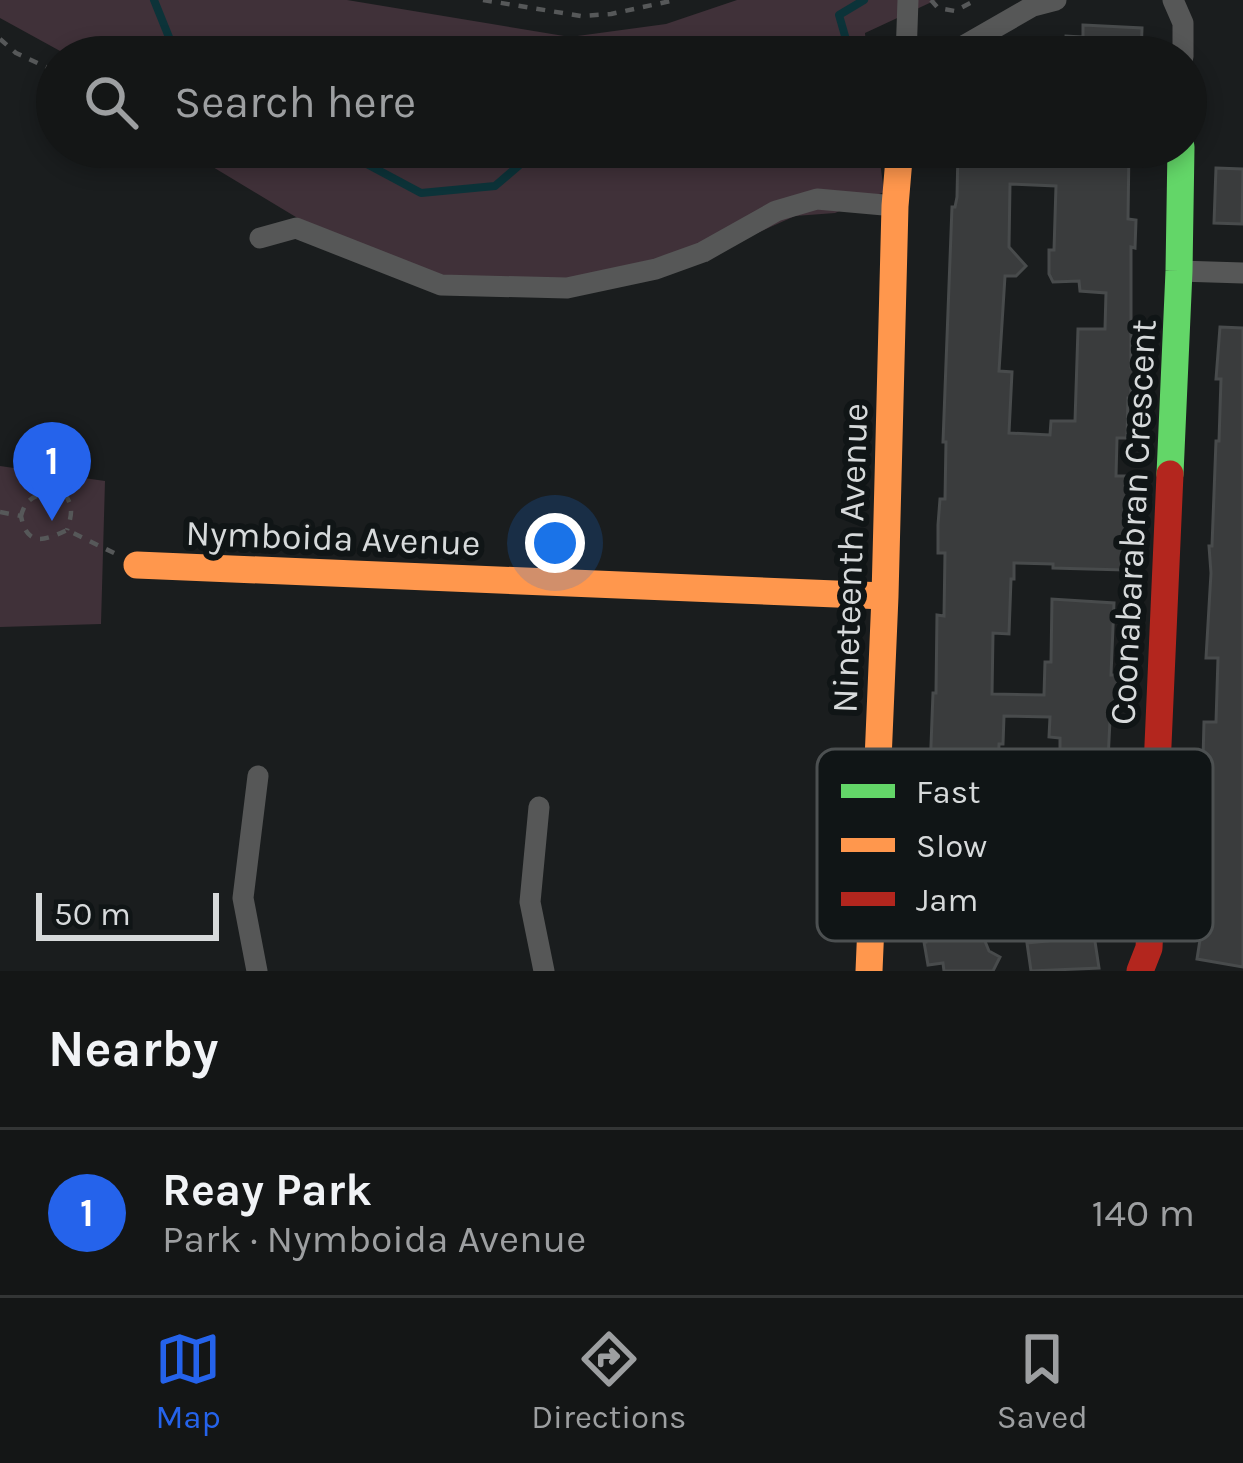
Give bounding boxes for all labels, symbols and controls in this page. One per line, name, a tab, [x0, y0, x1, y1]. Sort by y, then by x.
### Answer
search box	[36, 36, 1207, 168]
icon: search	[78, 69, 144, 135]
text: Search here	[174, 76, 416, 128]
street label: Coonabarabran Crescent	[1101, 318, 1165, 726]
street label: Nineteenth Avenue	[824, 402, 876, 714]
pin: 1	[13, 422, 91, 521]
street label: Nymboida Avenue	[185, 512, 481, 564]
your location	[525, 513, 585, 573]
legend	[817, 749, 1213, 941]
text: Fast	[916, 773, 980, 811]
text: Slow	[916, 827, 987, 865]
text: Jam	[916, 881, 978, 919]
scale bar	[36, 887, 219, 940]
text: 50 m	[54, 895, 131, 933]
text: Nearby	[48, 1019, 218, 1079]
text: Reay Park	[162, 1164, 372, 1216]
text: 1	[80, 1190, 94, 1236]
text: 140 m	[1091, 1190, 1195, 1236]
text: Park · Nymboida Avenue	[162, 1216, 586, 1262]
tab: Map	[155, 1326, 221, 1436]
tab: Directions	[531, 1326, 686, 1436]
tab: Saved	[997, 1326, 1088, 1436]

